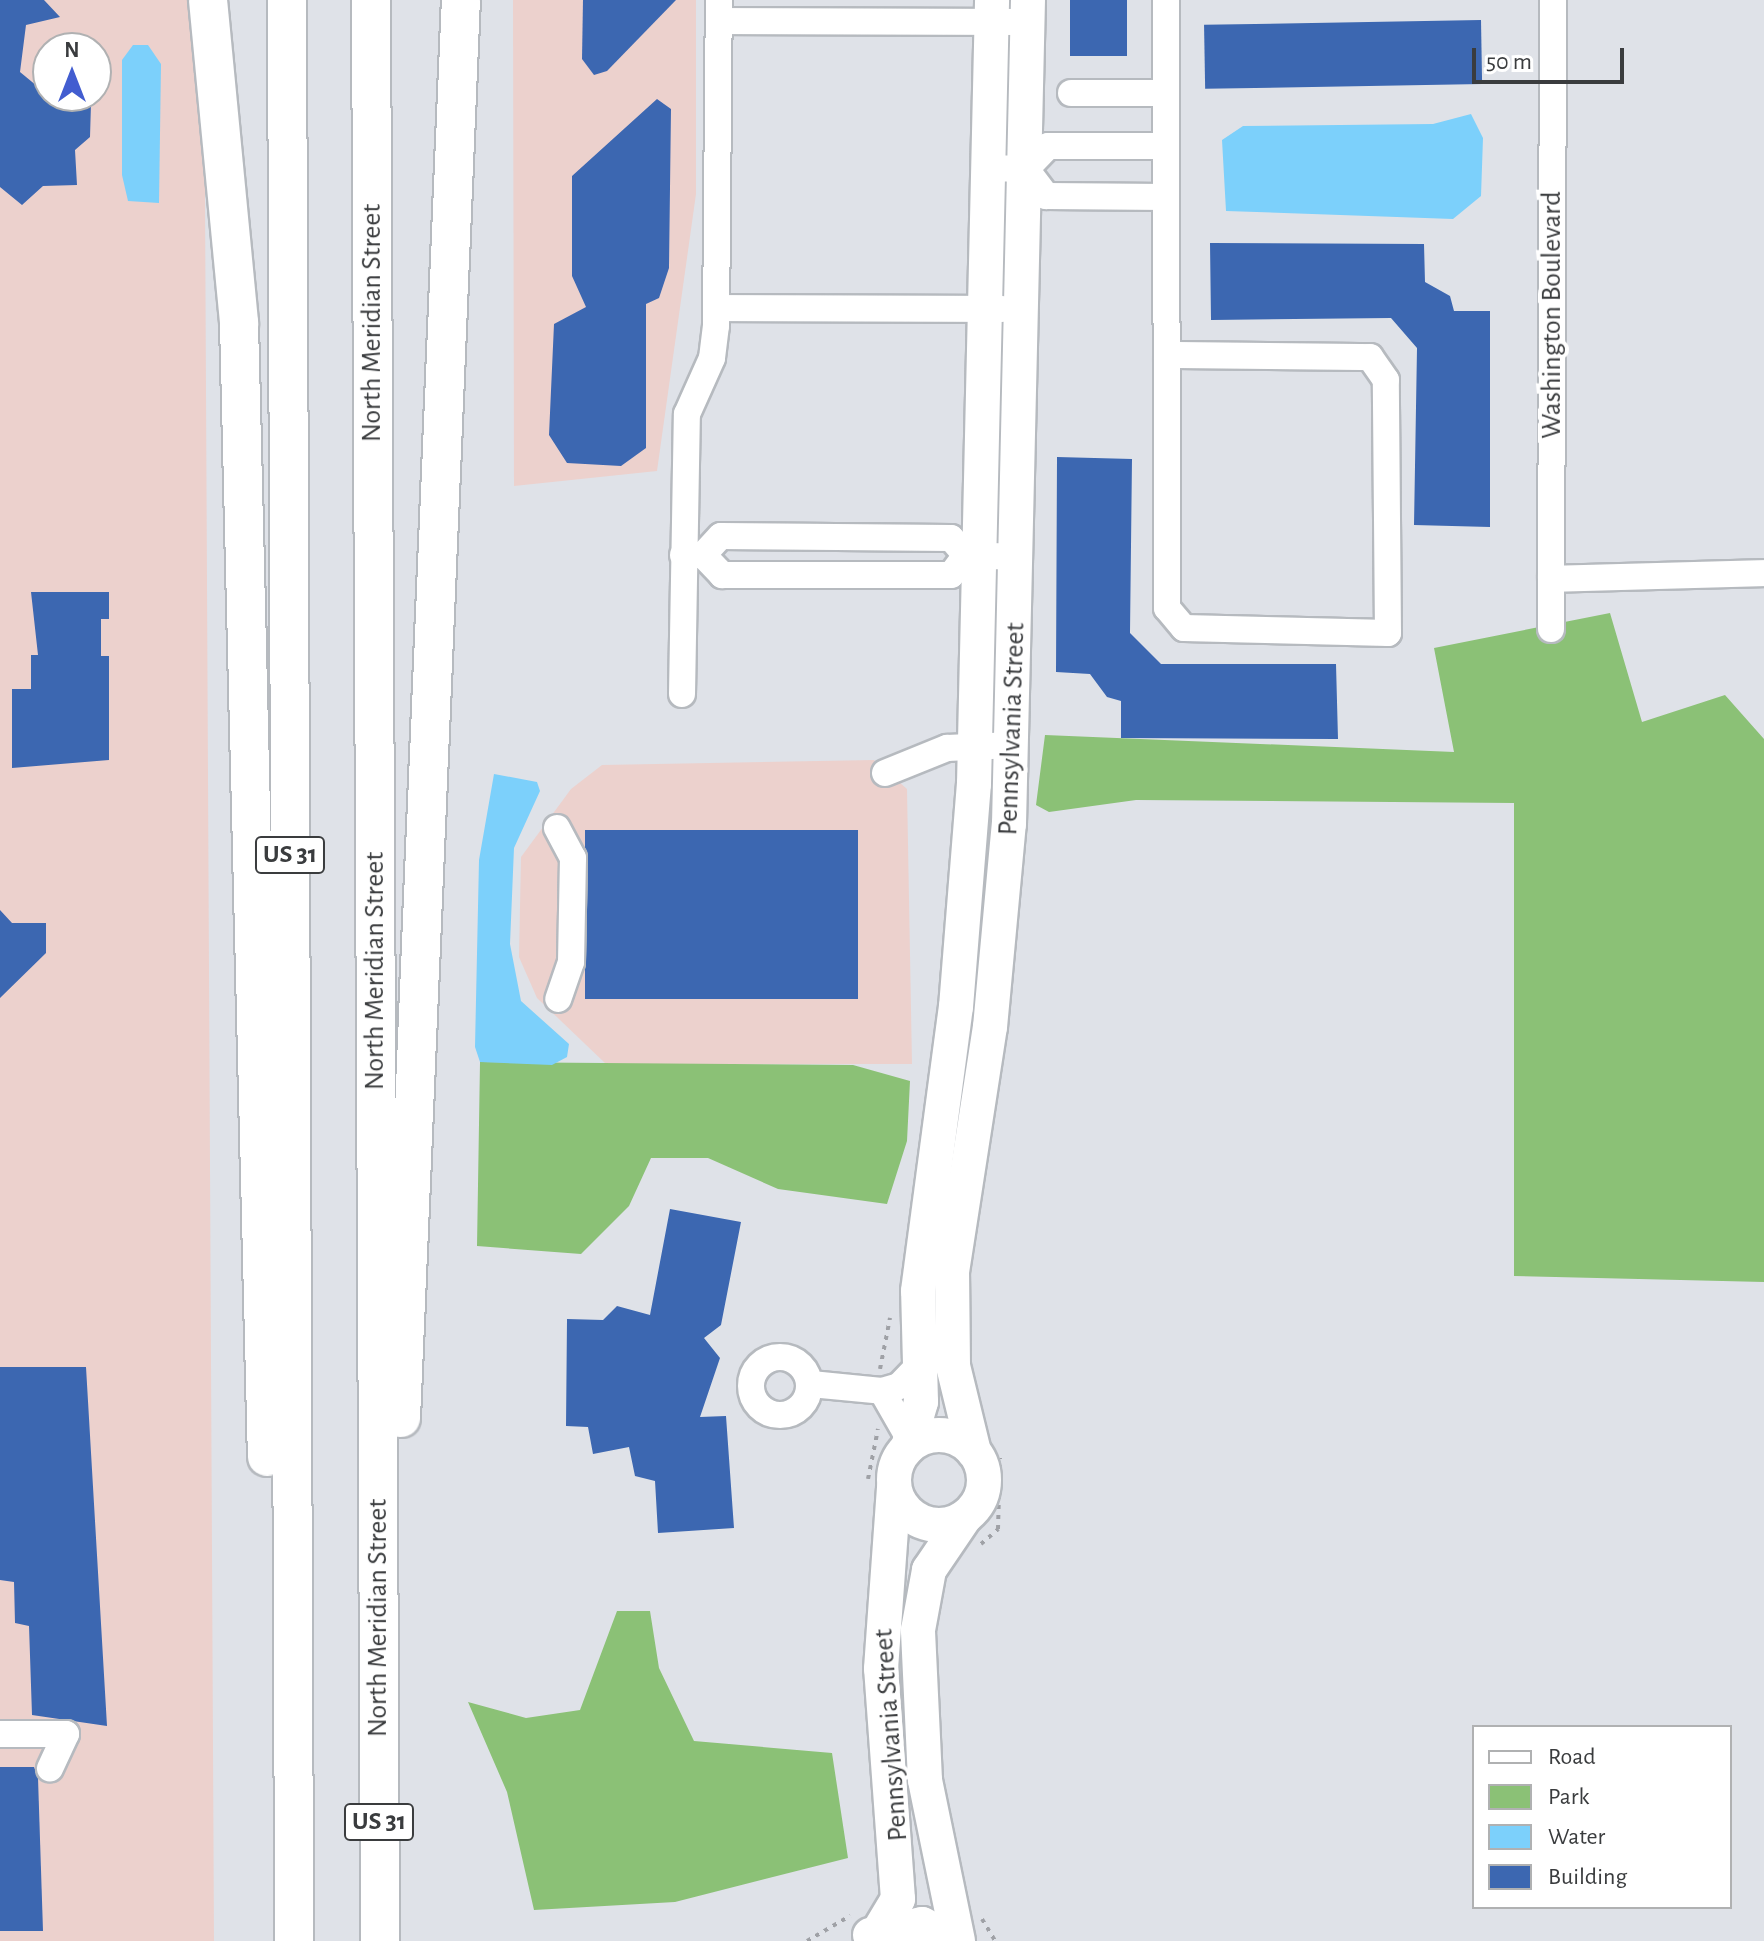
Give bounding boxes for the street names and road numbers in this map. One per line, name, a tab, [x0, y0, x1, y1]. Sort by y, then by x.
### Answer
street label: Washington Boulevard	[1535, 191, 1569, 439]
street label: North Meridian Street	[355, 204, 389, 442]
street label: Pennsylvania Street	[991, 622, 1033, 836]
road number: US 31	[254, 833, 326, 877]
street label: North Meridian Street	[358, 852, 392, 1090]
street label: North Meridian Street	[361, 1499, 395, 1737]
street label: Pennsylvania Street	[867, 1628, 915, 1842]
road number: US 31	[343, 1800, 415, 1844]

